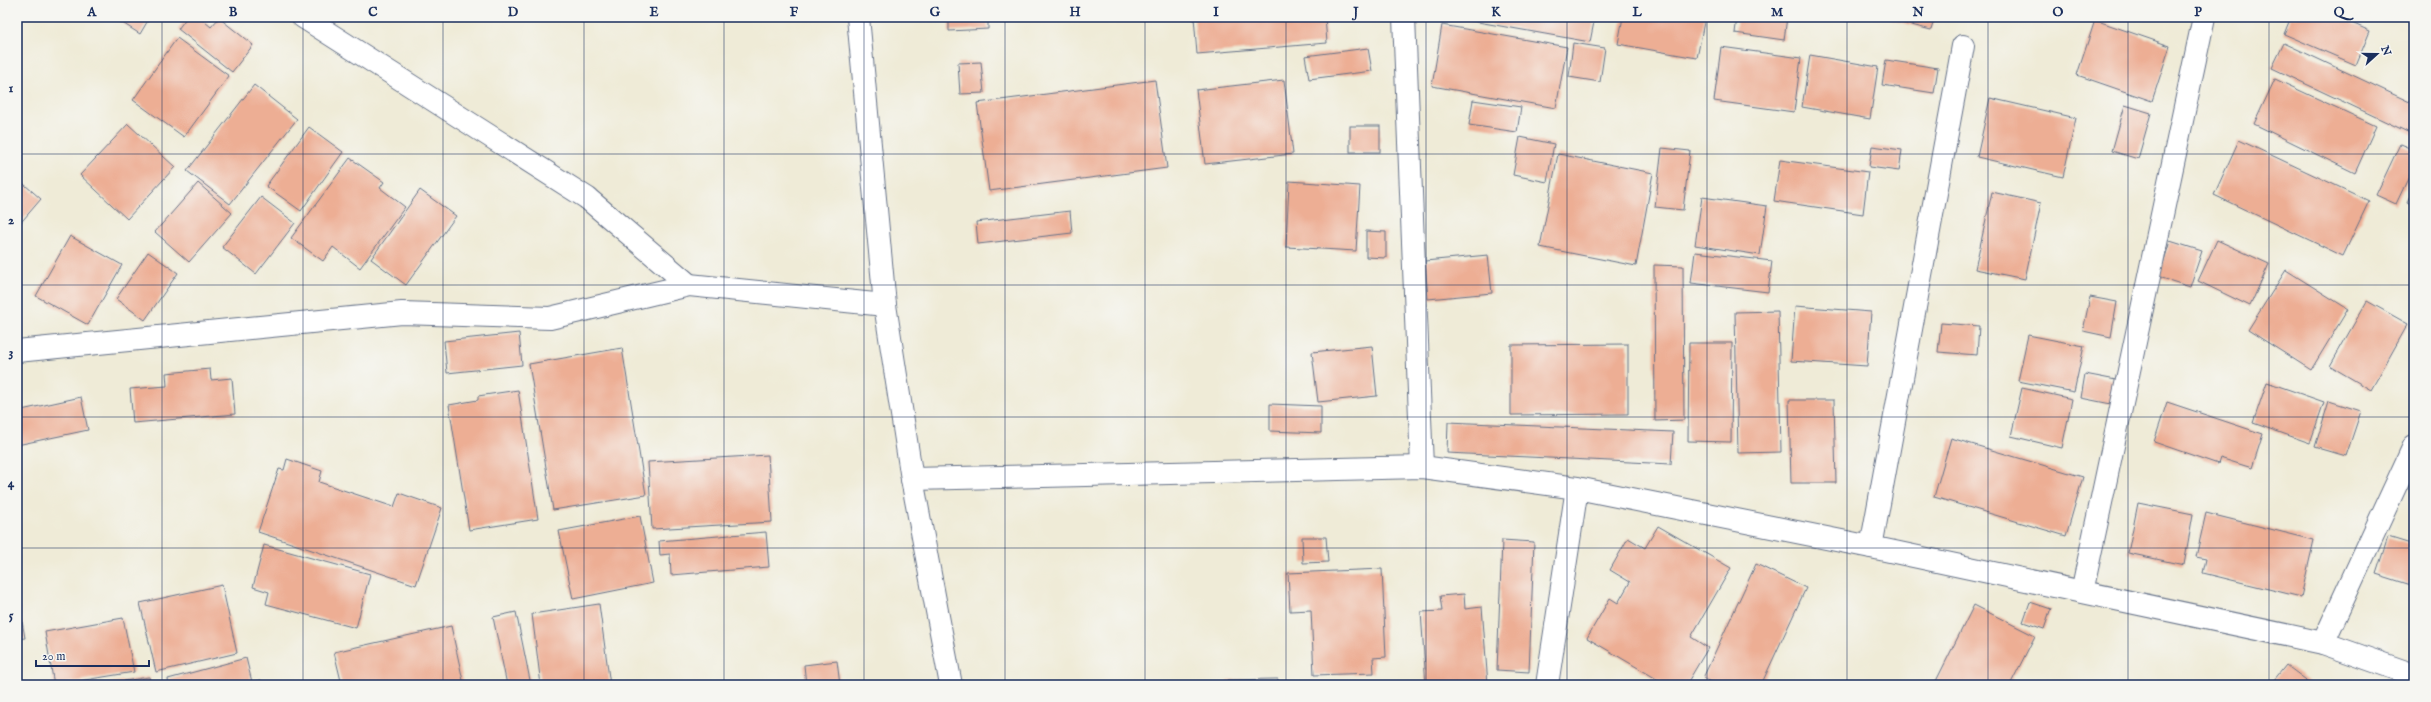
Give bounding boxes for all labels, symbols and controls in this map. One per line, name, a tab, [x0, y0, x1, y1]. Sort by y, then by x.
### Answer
text: A	[87, 4, 98, 21]
text: B	[229, 4, 238, 21]
text: C	[368, 4, 378, 21]
text: D	[508, 4, 519, 21]
text: E	[649, 4, 659, 21]
text: F	[790, 4, 799, 21]
text: G	[930, 4, 941, 21]
text: H	[1069, 4, 1081, 21]
text: I	[1213, 4, 1219, 21]
text: J	[1351, 4, 1359, 21]
text: K	[1491, 4, 1501, 21]
text: L	[1631, 4, 1642, 21]
text: M	[1771, 4, 1784, 21]
text: N	[1911, 4, 1924, 21]
text: O	[2053, 4, 2064, 21]
text: P	[2194, 4, 2202, 21]
text: Q	[2334, 4, 2354, 21]
north arrow	[2357, 34, 2397, 74]
text: N	[2377, 43, 2394, 58]
text: 1	[9, 80, 14, 97]
text: 2	[8, 212, 14, 229]
text: 3	[9, 344, 14, 361]
text: 4	[8, 475, 15, 492]
text: 5	[9, 607, 14, 624]
scale bar	[36, 642, 149, 668]
text: 20 m	[42, 649, 65, 664]

